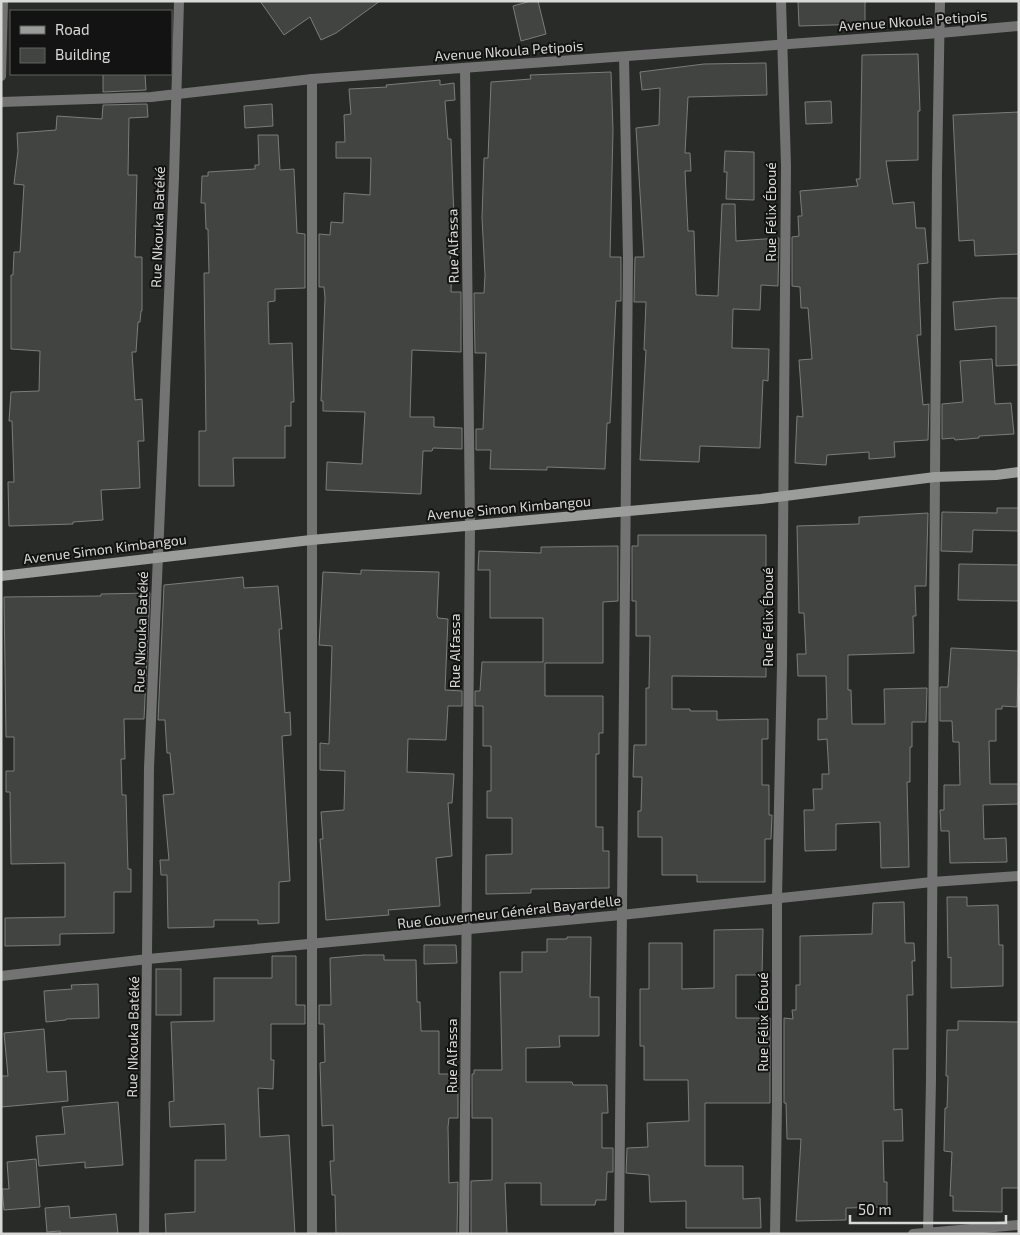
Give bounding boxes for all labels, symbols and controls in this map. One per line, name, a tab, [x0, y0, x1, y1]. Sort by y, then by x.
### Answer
street label: Avenue Nkoula Petipois	[838, 7, 988, 34]
legend	[10, 10, 172, 75]
text: Road	[55, 20, 90, 38]
street label: Avenue Nkoula Petipois	[434, 37, 584, 64]
text: Building	[55, 45, 111, 63]
street label: Rue Félix Éboué	[762, 162, 779, 262]
street label: Rue Nkouka Batéké	[147, 166, 168, 288]
street label: Rue Alfassa	[443, 209, 462, 283]
street label: Avenue Simon Kimbangou	[426, 492, 592, 523]
street label: Avenue Simon Kimbangou	[22, 530, 188, 567]
street label: Rue Félix Éboué	[759, 567, 776, 667]
street label: Rue Nkouka Batéké	[130, 571, 151, 693]
street label: Rue Alfassa	[446, 614, 463, 688]
street label: Rue Gouverneur Général Bayardelle	[396, 891, 622, 932]
street label: Rue Félix Éboué	[754, 972, 771, 1072]
street label: Rue Nkouka Batéké	[123, 976, 142, 1098]
street label: Rue Alfassa	[443, 1019, 460, 1093]
scale bar	[850, 1192, 1006, 1224]
text: 50 m	[858, 1200, 892, 1218]

